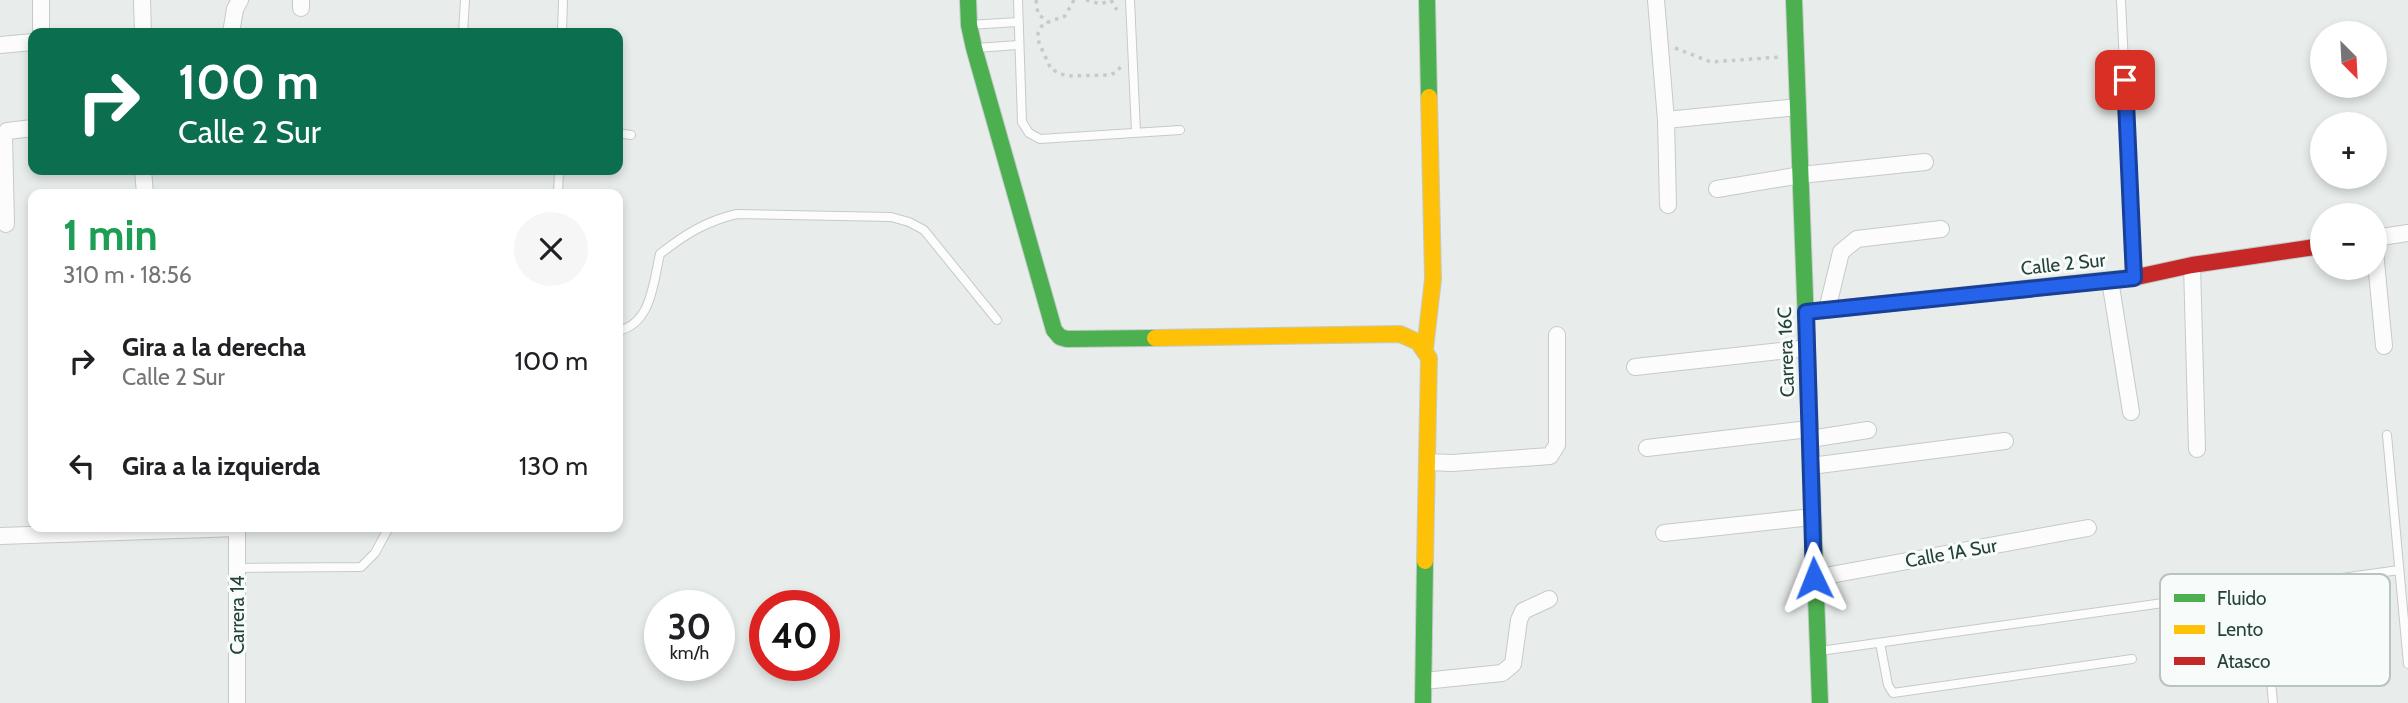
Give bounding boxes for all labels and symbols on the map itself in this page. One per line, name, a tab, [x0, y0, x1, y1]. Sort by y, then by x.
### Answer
north arrow	[2310, 21, 2387, 98]
pin	[2095, 50, 2155, 110]
street label: Calle 2 Sur	[2020, 248, 2106, 280]
street label: Carrera 16C	[1773, 306, 1799, 398]
street label: Calle 1A Sur	[1903, 534, 1999, 572]
position arrow	[1777, 541, 1851, 615]
legend	[2160, 574, 2390, 686]
street label: Carrera 14	[226, 576, 249, 654]
text: Fluido	[2217, 587, 2266, 610]
speed limit sign: 40	[749, 590, 840, 681]
text: Lento	[2217, 618, 2263, 641]
text: Atasco	[2217, 650, 2271, 673]

